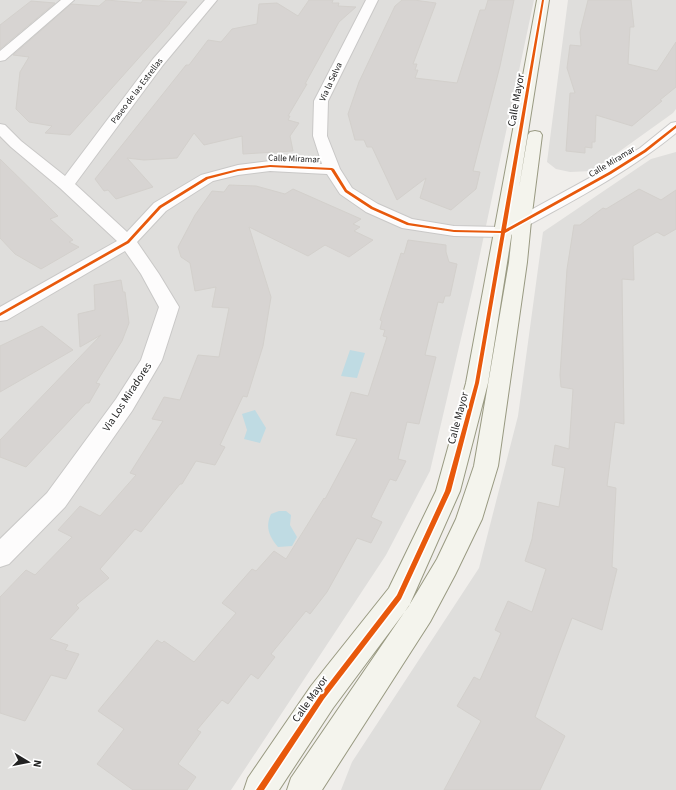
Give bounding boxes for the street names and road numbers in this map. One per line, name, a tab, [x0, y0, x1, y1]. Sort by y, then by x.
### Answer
street label: Paseo de las Estrellas	[108, 55, 166, 127]
street label: Via la Selva	[316, 60, 346, 104]
street label: Calle Mayor	[504, 72, 528, 128]
street label: Calle Miramar	[586, 143, 638, 181]
street label: Calle Miramar	[268, 152, 321, 166]
street label: Via Los Miradores	[99, 359, 155, 435]
street label: Calle Mayor	[444, 390, 472, 446]
street label: Calle Mayor	[289, 673, 332, 725]

